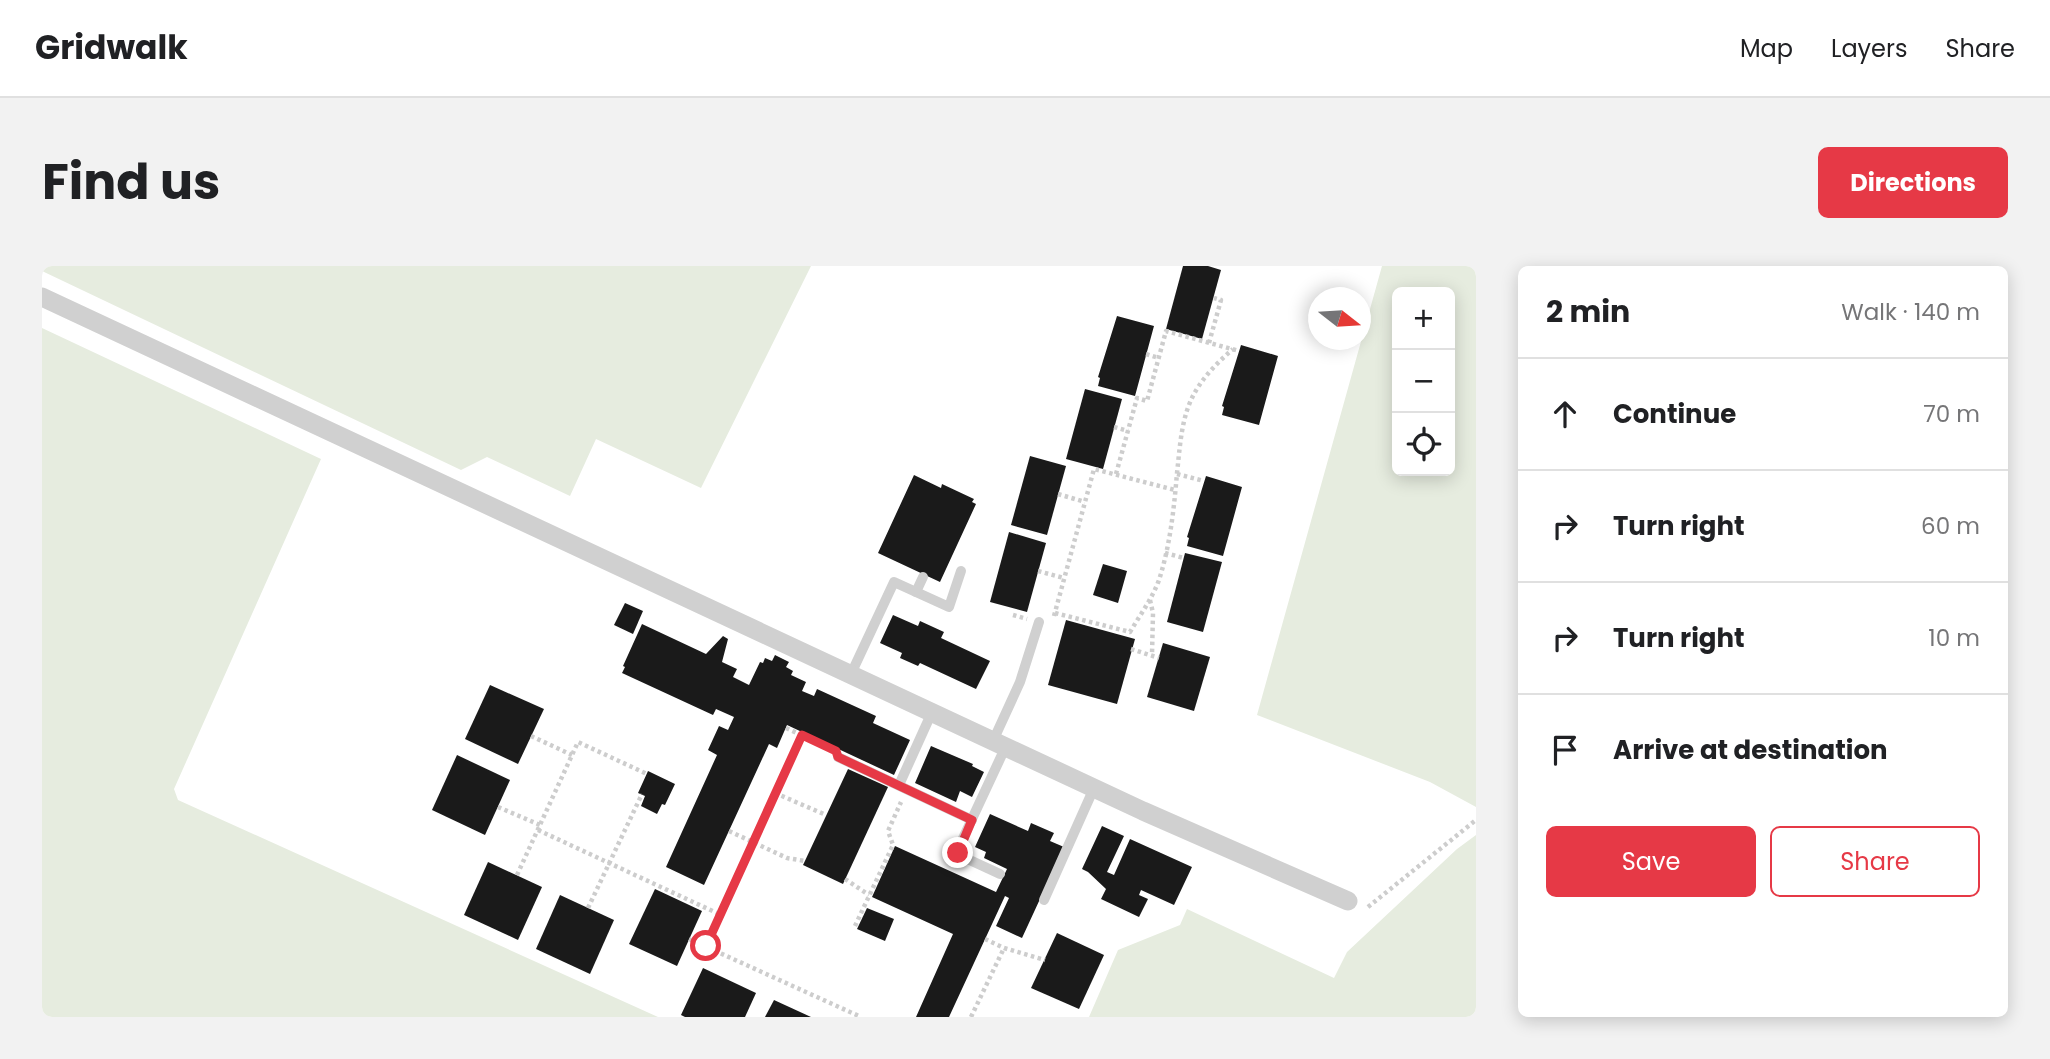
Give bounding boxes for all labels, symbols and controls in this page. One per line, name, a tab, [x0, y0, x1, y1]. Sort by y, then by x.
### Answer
text: Gridwalk	[35, 24, 188, 71]
text: Map	[1740, 32, 1793, 65]
text: Layers	[1831, 32, 1907, 65]
text: Share	[1945, 32, 2015, 65]
button: Directions	[1818, 147, 2008, 218]
text: Find us	[42, 148, 220, 216]
north arrow	[1308, 287, 1371, 350]
map controls	[1392, 287, 1455, 476]
button: +	[1392, 287, 1455, 350]
text: 2 min	[1546, 290, 1630, 333]
text: Walk · 140 m	[1841, 296, 1980, 328]
button: −	[1392, 350, 1455, 413]
icon: ahead	[1546, 395, 1584, 433]
text: Continue	[1613, 396, 1736, 432]
text: 70 m	[1923, 398, 1980, 430]
button: locate	[1392, 413, 1455, 476]
icon: right	[1546, 507, 1584, 545]
text: Turn right	[1613, 508, 1745, 544]
text: 60 m	[1921, 510, 1980, 542]
icon: right	[1546, 619, 1584, 657]
text: Turn right	[1613, 620, 1745, 656]
text: 10 m	[1928, 622, 1980, 654]
icon: arrive	[1546, 731, 1584, 769]
text: Arrive at destination	[1613, 732, 1888, 768]
button: Save	[1546, 826, 1756, 897]
button: Share	[1770, 826, 1980, 897]
route end	[942, 837, 973, 868]
route start	[690, 930, 721, 961]

